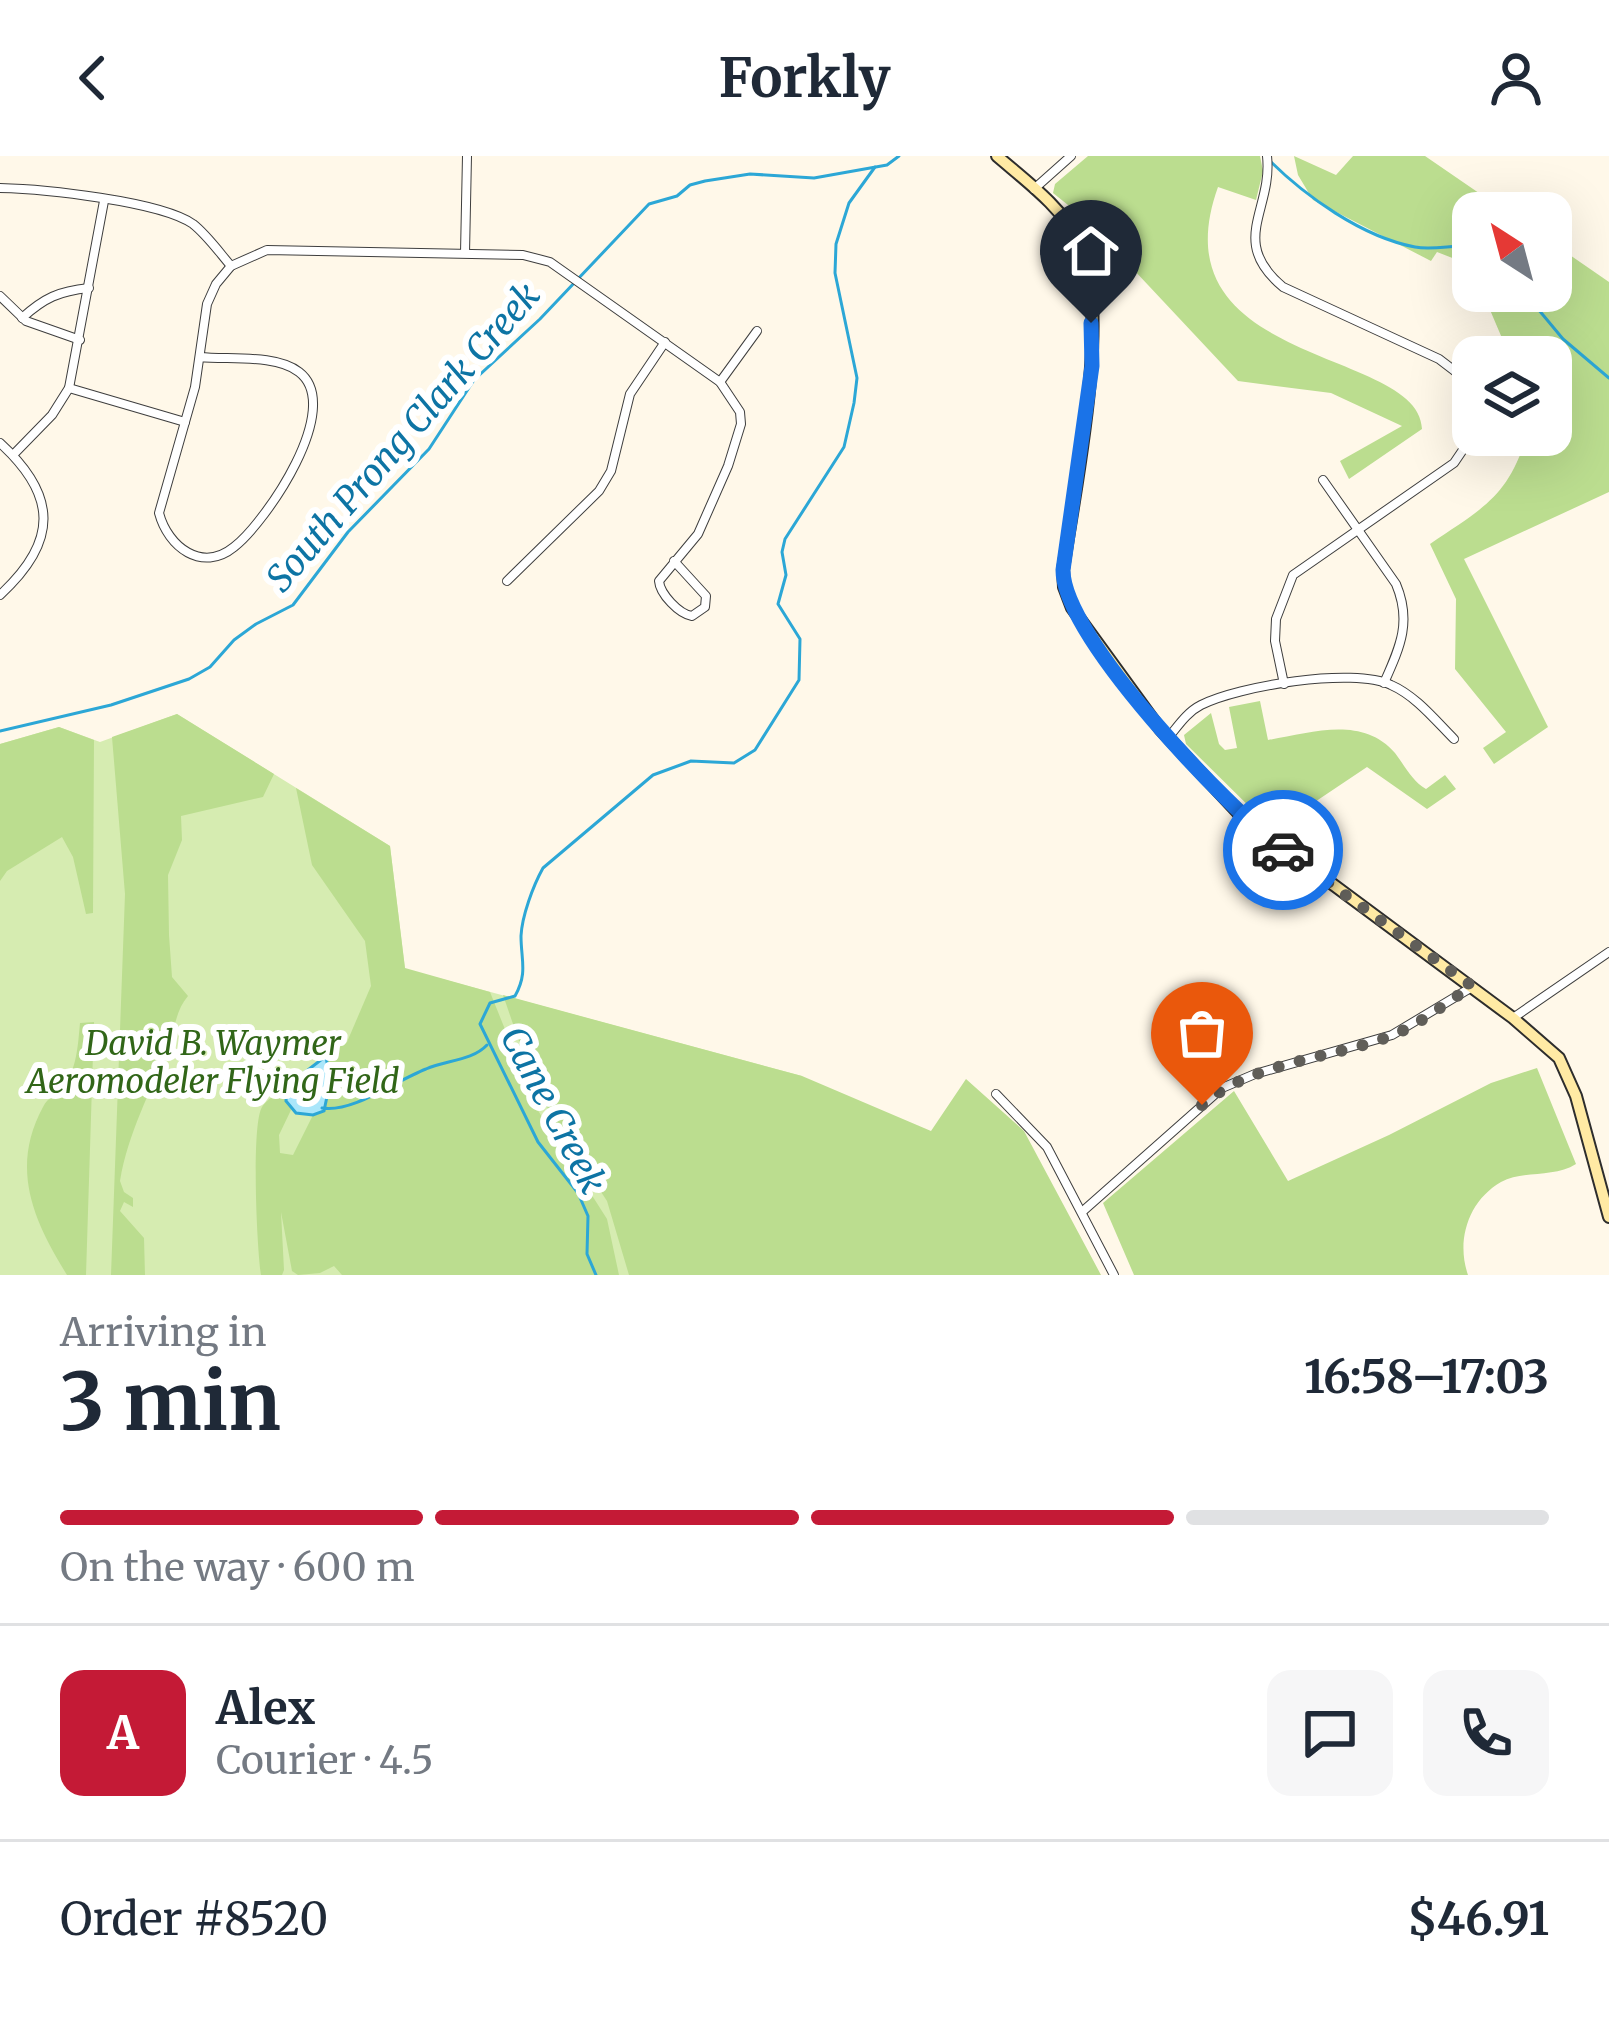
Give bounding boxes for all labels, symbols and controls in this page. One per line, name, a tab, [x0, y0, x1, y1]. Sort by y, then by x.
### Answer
text: Forkly	[718, 44, 891, 112]
icon: back	[60, 45, 126, 111]
icon: person	[1483, 45, 1549, 111]
north arrow	[1452, 192, 1572, 312]
map controls	[1452, 192, 1572, 456]
pin	[1040, 200, 1142, 323]
icon: home	[1058, 218, 1124, 284]
water label: South Prong Clark Creek	[257, 273, 549, 600]
button: layers	[1452, 336, 1572, 456]
courier	[1223, 790, 1343, 910]
icon: car	[1250, 817, 1316, 883]
pin	[1151, 982, 1253, 1105]
icon: bag	[1169, 1000, 1235, 1066]
water label: Cane Creek	[490, 1019, 616, 1201]
park label: David B. Waymer Aeromodeler Flying Field	[24, 1023, 399, 1102]
text: Arriving in	[60, 1308, 267, 1357]
text: 16:58–17:03	[1304, 1349, 1549, 1405]
text: 3 min	[60, 1353, 281, 1451]
text: On the way · 600 m	[60, 1543, 415, 1592]
button: chat	[1267, 1670, 1393, 1796]
button: phone	[1423, 1670, 1549, 1796]
text: Alex	[216, 1680, 315, 1736]
text: A	[107, 1705, 139, 1761]
text: Courier · 4.5	[216, 1736, 434, 1785]
text: Order #8520	[60, 1891, 328, 1947]
text: $46.91	[1407, 1891, 1549, 1947]

